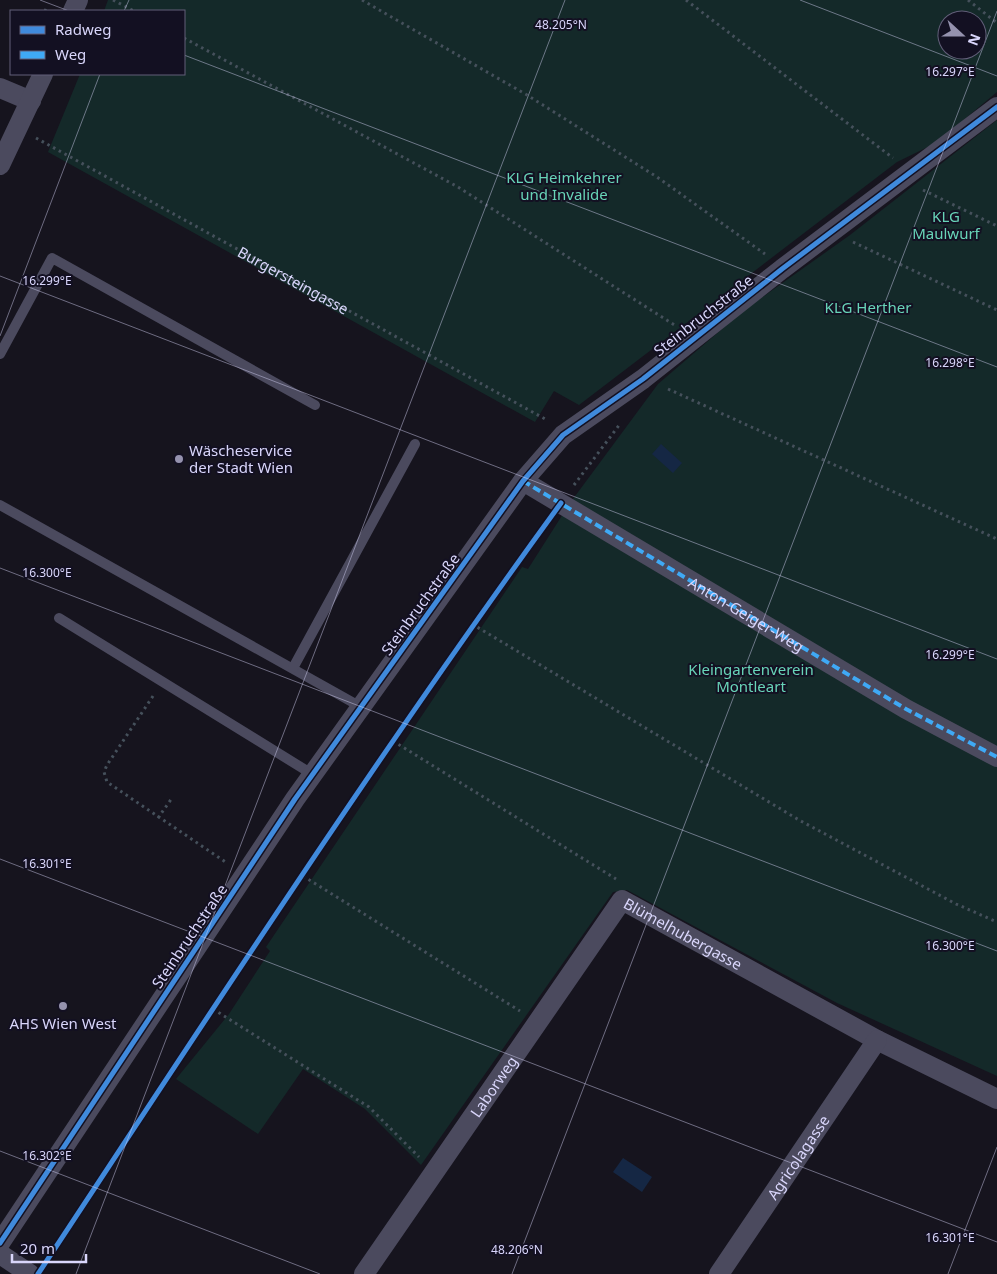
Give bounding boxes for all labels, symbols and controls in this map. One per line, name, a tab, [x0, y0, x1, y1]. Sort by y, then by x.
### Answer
legend	[10, 10, 185, 75]
north arrow	[937, 10, 987, 60]
text: 48.205°N	[535, 16, 587, 33]
text: Radweg	[55, 19, 111, 39]
text: N	[964, 31, 986, 49]
text: Weg	[55, 44, 86, 64]
text: 16.297°E	[925, 63, 975, 80]
park label: KLG Heimkehrer und Invalide	[506, 167, 622, 204]
park label: KLG Maulwurf	[912, 206, 981, 243]
street label: Burgersteingasse	[234, 241, 352, 319]
street label: Steinbruchstraße	[649, 270, 757, 360]
text: 16.299°E	[22, 272, 72, 289]
park label: KLG Herther	[825, 297, 911, 317]
text: 16.298°E	[925, 354, 975, 371]
place label: Wäscheservice der Stadt Wien	[189, 440, 293, 477]
marker: Wäscheservice der Stadt Wien	[173, 453, 185, 465]
street label: Steinbruchstraße	[376, 549, 464, 659]
text: 16.300°E	[22, 564, 72, 581]
street label: Anton-Geiger-Weg	[685, 572, 808, 656]
text: 16.299°E	[925, 646, 975, 663]
park label: Kleingartenverein Montleart	[688, 659, 814, 696]
text: 16.301°E	[22, 855, 72, 872]
street label: Steinbruchstraße	[147, 880, 231, 992]
street label: Blümelhubergasse	[620, 893, 746, 974]
text: 16.300°E	[925, 937, 975, 954]
marker: AHS Wien West	[57, 1000, 69, 1012]
place label: AHS Wien West	[10, 1013, 117, 1033]
street label: Laborweg	[465, 1052, 522, 1121]
street label: Agricolagasse	[762, 1111, 834, 1203]
text: 16.302°E	[22, 1147, 72, 1164]
text: 16.301°E	[925, 1229, 975, 1246]
scale bar	[12, 1232, 86, 1264]
text: 20 m	[20, 1238, 55, 1258]
text: 48.206°N	[491, 1241, 543, 1258]

